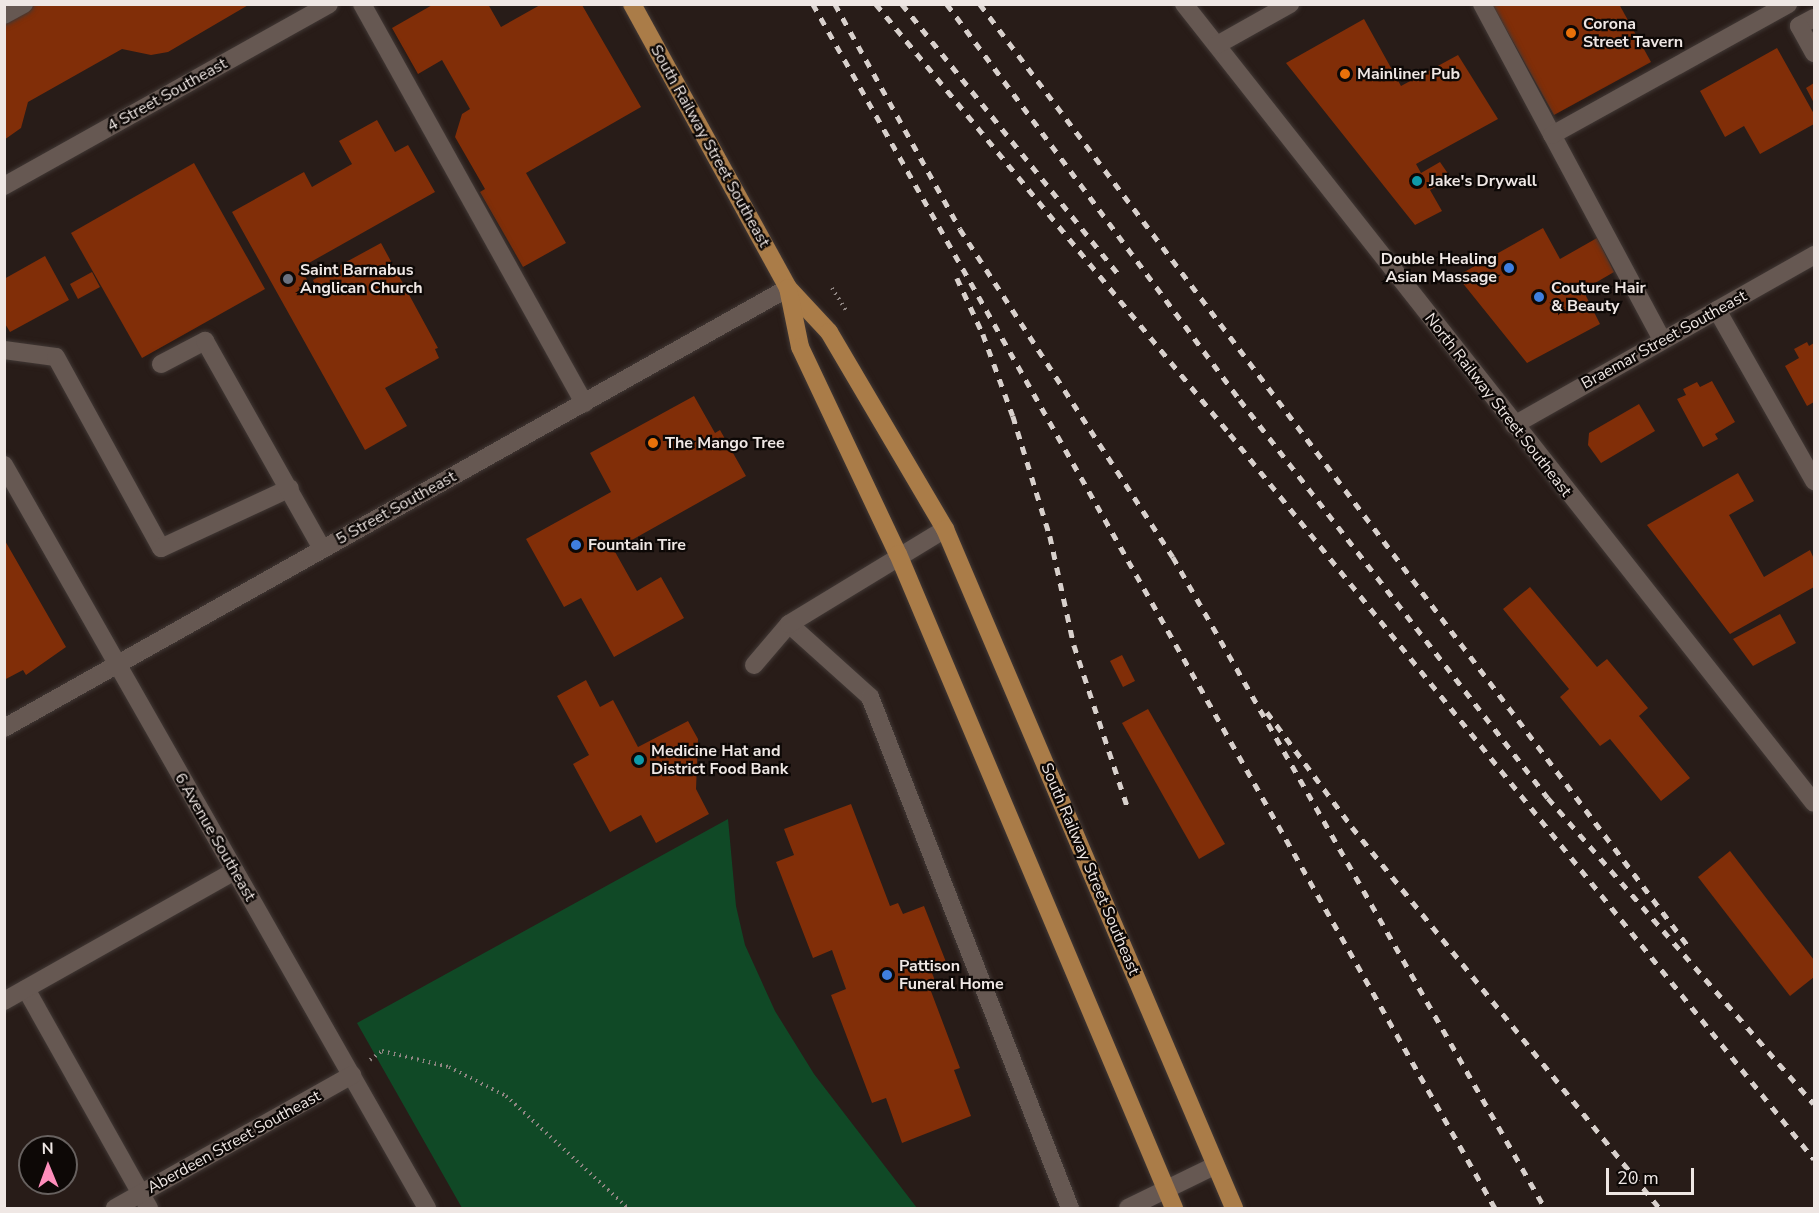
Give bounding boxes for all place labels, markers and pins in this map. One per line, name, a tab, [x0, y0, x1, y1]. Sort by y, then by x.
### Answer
place label: Corona Street Tavern	[1583, 14, 1683, 52]
marker: Corona Street Tavern	[1564, 26, 1578, 40]
place label: Mainliner Pub	[1357, 64, 1460, 84]
marker: Mainliner Pub	[1338, 67, 1352, 81]
place label: Jake's Drywall	[1429, 171, 1537, 191]
marker: Jake's Drywall	[1410, 174, 1424, 188]
place label: Double Healing Asian Massage	[1381, 249, 1497, 287]
place label: Saint Barnabus Anglican Church	[300, 260, 423, 298]
marker: Double Healing Asian Massage	[1502, 261, 1516, 275]
marker: Saint Barnabus Anglican Church	[281, 272, 295, 286]
place label: Couture Hair & Beauty	[1551, 278, 1646, 316]
marker: Couture Hair & Beauty	[1532, 290, 1546, 304]
place label: The Mango Tree	[665, 433, 785, 453]
marker: The Mango Tree	[646, 436, 660, 450]
place label: Fountain Tire	[588, 535, 686, 555]
marker: Fountain Tire	[569, 538, 583, 552]
place label: Medicine Hat and District Food Bank	[651, 741, 788, 779]
marker: Medicine Hat and District Food Bank	[632, 753, 646, 767]
place label: Pattison Funeral Home	[899, 956, 1004, 994]
marker: Pattison Funeral Home	[880, 968, 894, 982]

